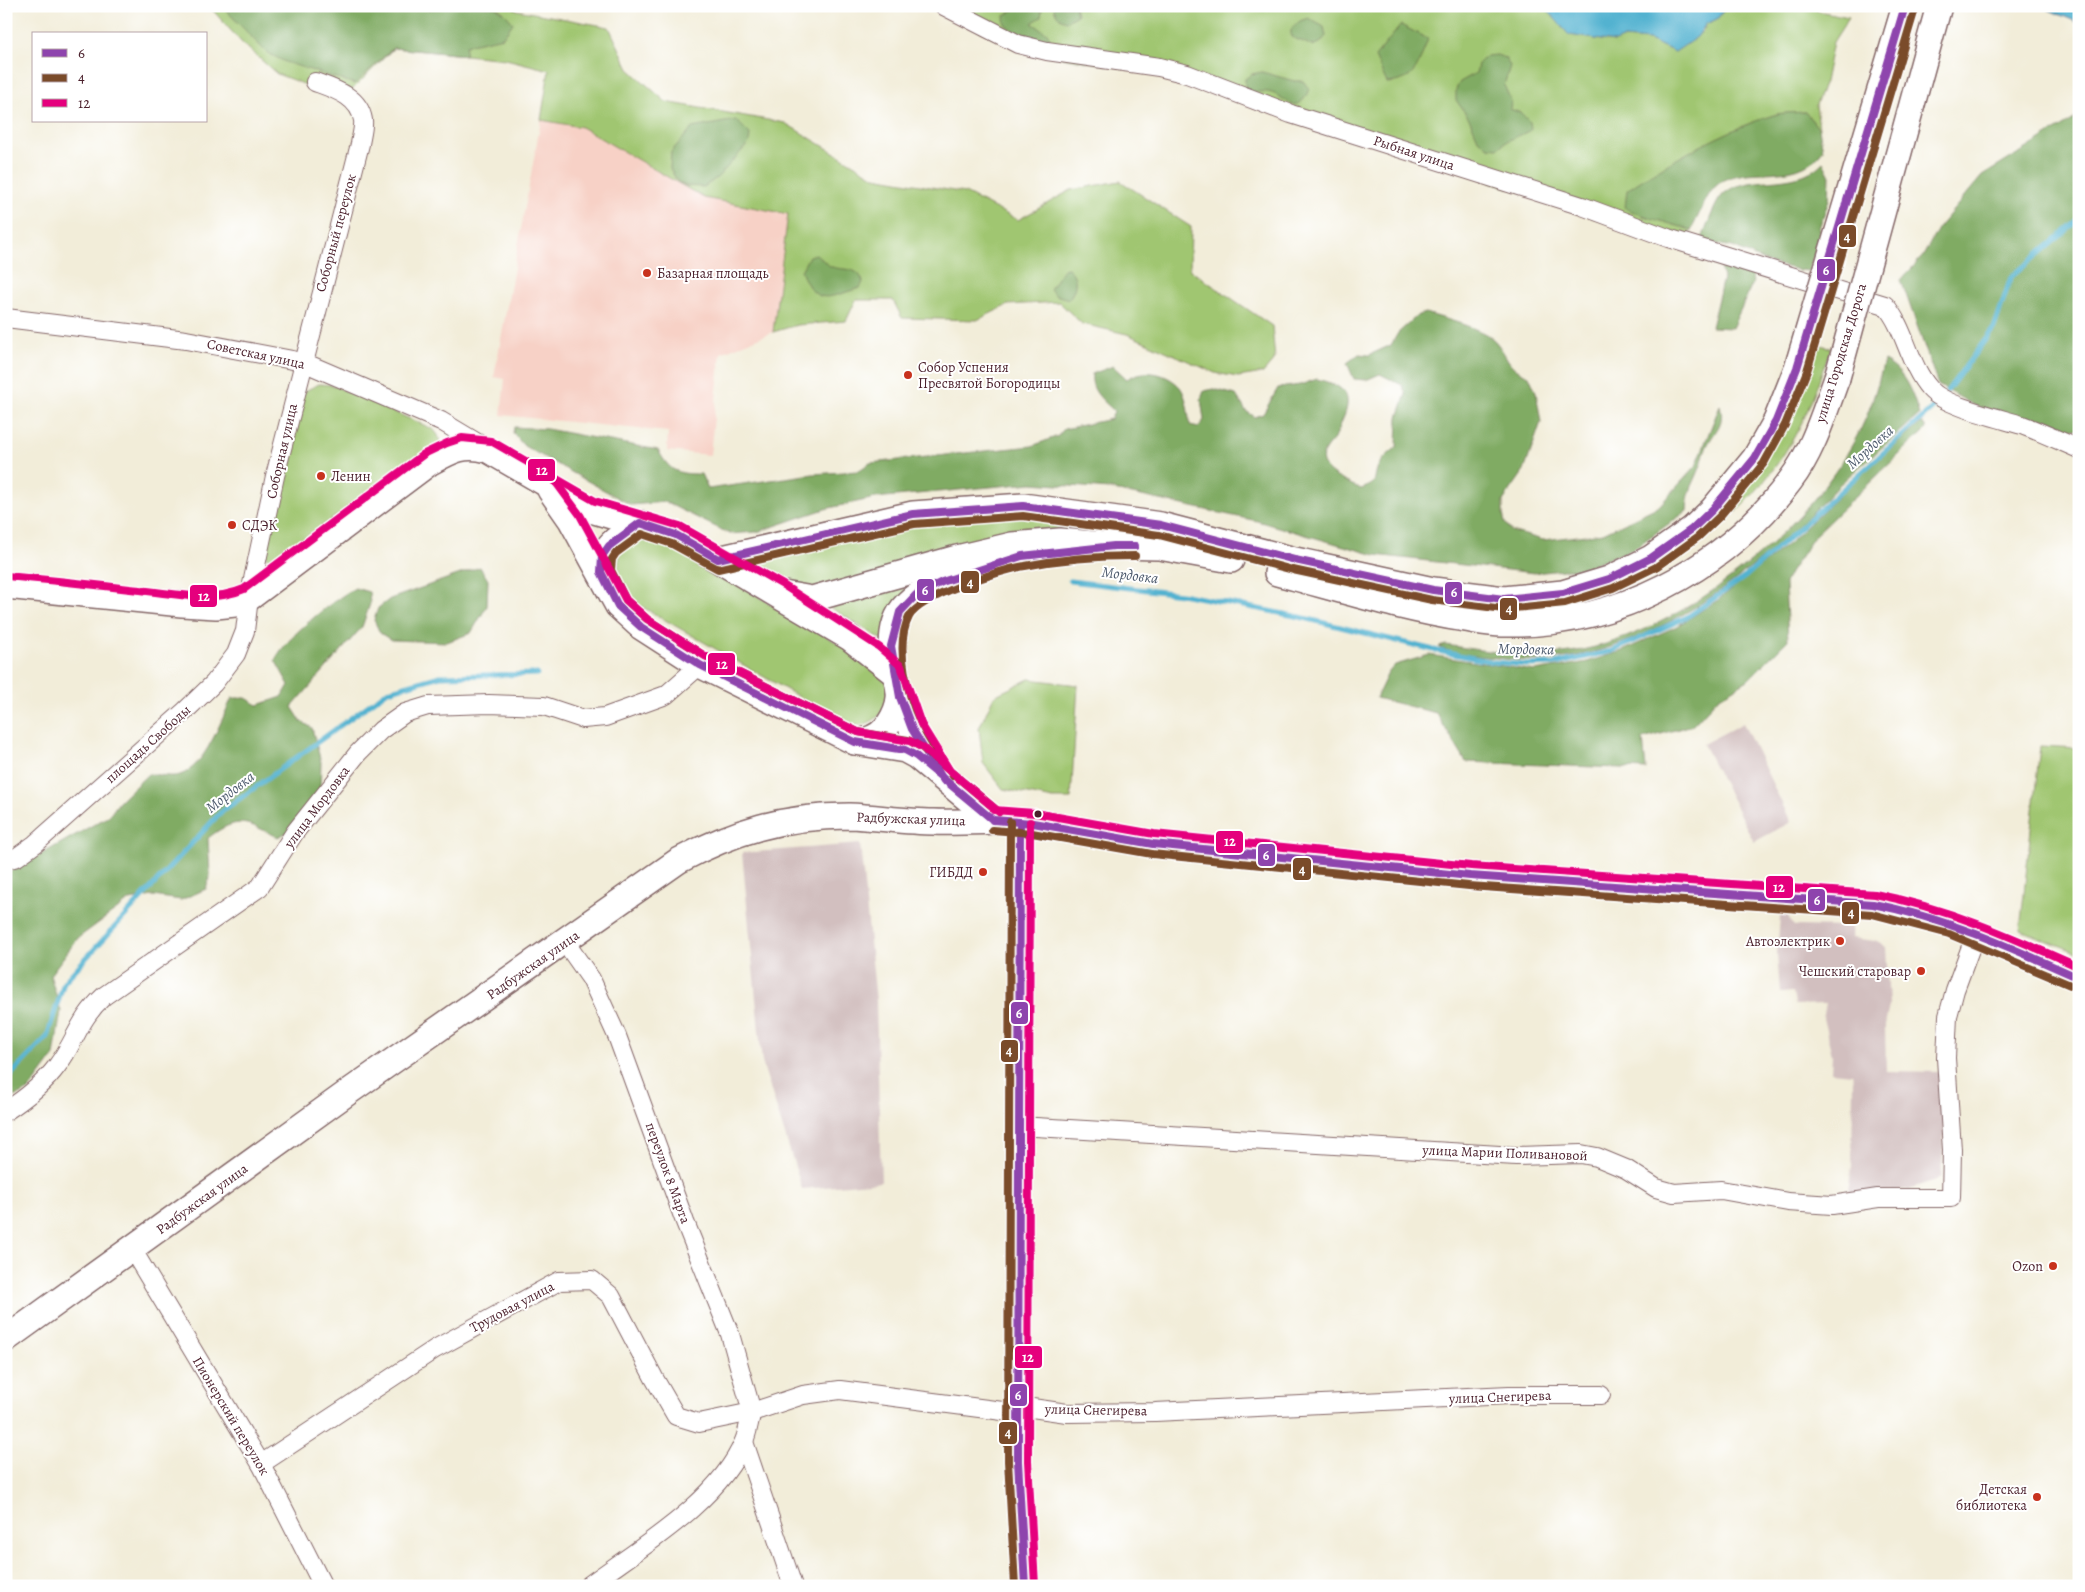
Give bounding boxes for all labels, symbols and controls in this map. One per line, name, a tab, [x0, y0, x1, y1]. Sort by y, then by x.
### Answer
legend	[32, 32, 208, 122]
text: 6	[78, 43, 85, 63]
text: 4	[78, 67, 85, 87]
text: 12	[78, 93, 90, 113]
street label: Рыбная улица	[1371, 131, 1457, 175]
street label: Соборный переулок	[311, 172, 361, 294]
line badge: 4	[1838, 224, 1857, 248]
text: 4	[1844, 227, 1851, 246]
line badge: 6	[1816, 258, 1836, 282]
text: 6	[1823, 261, 1830, 280]
place label: Базарная площадь	[657, 264, 769, 283]
marker: Базарная площадь	[641, 267, 653, 279]
street label: улица Городская Дорога	[1810, 281, 1871, 426]
street label: Советская улица	[205, 334, 307, 374]
place label: Собор Успения Пресвятой Богородицы	[918, 358, 1060, 393]
marker: Собор Успения Пресвятой Богородицы	[902, 369, 914, 381]
street label: Соборная улица	[262, 401, 302, 501]
water label: Мордовка	[1842, 421, 1898, 473]
line badge: 12	[527, 458, 556, 482]
text: 12	[536, 461, 548, 480]
place label: Ленин	[331, 467, 371, 486]
marker: Ленин	[315, 470, 327, 482]
place label: СДЭК	[242, 516, 277, 535]
marker: СДЭК	[226, 519, 238, 531]
water label: Мордовка	[1101, 562, 1159, 588]
line badge: 4	[960, 570, 980, 594]
text: 4	[967, 573, 974, 592]
line badge: 6	[916, 578, 935, 602]
text: 6	[922, 581, 929, 600]
line badge: 6	[1444, 581, 1463, 605]
text: 6	[1451, 583, 1458, 602]
line badge: 12	[189, 584, 218, 608]
text: 12	[198, 587, 210, 606]
line badge: 4	[1499, 597, 1518, 621]
text: 4	[1506, 599, 1513, 618]
water label: Мордовка	[1497, 639, 1555, 659]
line badge: 12	[707, 652, 736, 676]
text: 12	[716, 655, 728, 674]
street label: площадь Свободы	[101, 701, 195, 787]
street label: улица Мордовка	[279, 761, 355, 853]
water label: Мордовка	[201, 767, 259, 817]
street label: Радбужская улица	[856, 808, 966, 830]
unlabelled marker	[1033, 809, 1043, 819]
line badge: 12	[1215, 830, 1244, 854]
text: 12	[1224, 832, 1236, 851]
line badge: 6	[1257, 843, 1276, 867]
text: 6	[1263, 846, 1270, 865]
line badge: 4	[1292, 857, 1312, 881]
text: 4	[1299, 860, 1306, 879]
place label: ГИБДД	[929, 863, 973, 882]
marker: ГИБДД	[977, 866, 989, 878]
line badge: 12	[1765, 875, 1794, 899]
text: 12	[1773, 878, 1785, 897]
line badge: 6	[1807, 888, 1826, 912]
text: 6	[1814, 891, 1821, 910]
line badge: 4	[1841, 901, 1860, 925]
text: 4	[1848, 903, 1855, 922]
street label: Радбужская улица	[483, 926, 584, 1004]
place label: Автоэлектрик	[1745, 932, 1830, 951]
marker: Автоэлектрик	[1834, 935, 1846, 947]
place label: Чешский старовар	[1799, 962, 1911, 981]
marker: Чешский старовар	[1915, 965, 1927, 977]
line badge: 6	[1010, 1001, 1029, 1025]
text: 6	[1016, 1004, 1023, 1023]
line badge: 4	[1000, 1039, 1019, 1063]
text: 4	[1006, 1041, 1013, 1060]
street label: переулок 8 Марта	[641, 1120, 695, 1227]
street label: улица Марии Поливановой	[1421, 1141, 1588, 1165]
street label: Радбужская улица	[152, 1159, 252, 1239]
place label: Ozon	[2012, 1257, 2043, 1276]
marker: Ozon	[2047, 1260, 2059, 1272]
street label: Трудовая улица	[466, 1277, 558, 1337]
line badge: 12	[1014, 1345, 1043, 1369]
text: 12	[1022, 1348, 1034, 1367]
street label: Пионерский переулок	[188, 1353, 274, 1479]
line badge: 6	[1009, 1383, 1028, 1407]
text: 6	[1015, 1386, 1022, 1405]
street label: улица Снегирева	[1447, 1386, 1552, 1408]
street label: улица Снегирева	[1044, 1400, 1148, 1420]
line badge: 4	[998, 1421, 1018, 1445]
text: 4	[1005, 1423, 1012, 1442]
place label: Детская библиотека	[1956, 1480, 2028, 1515]
marker: Детская библиотека	[2031, 1491, 2043, 1503]

